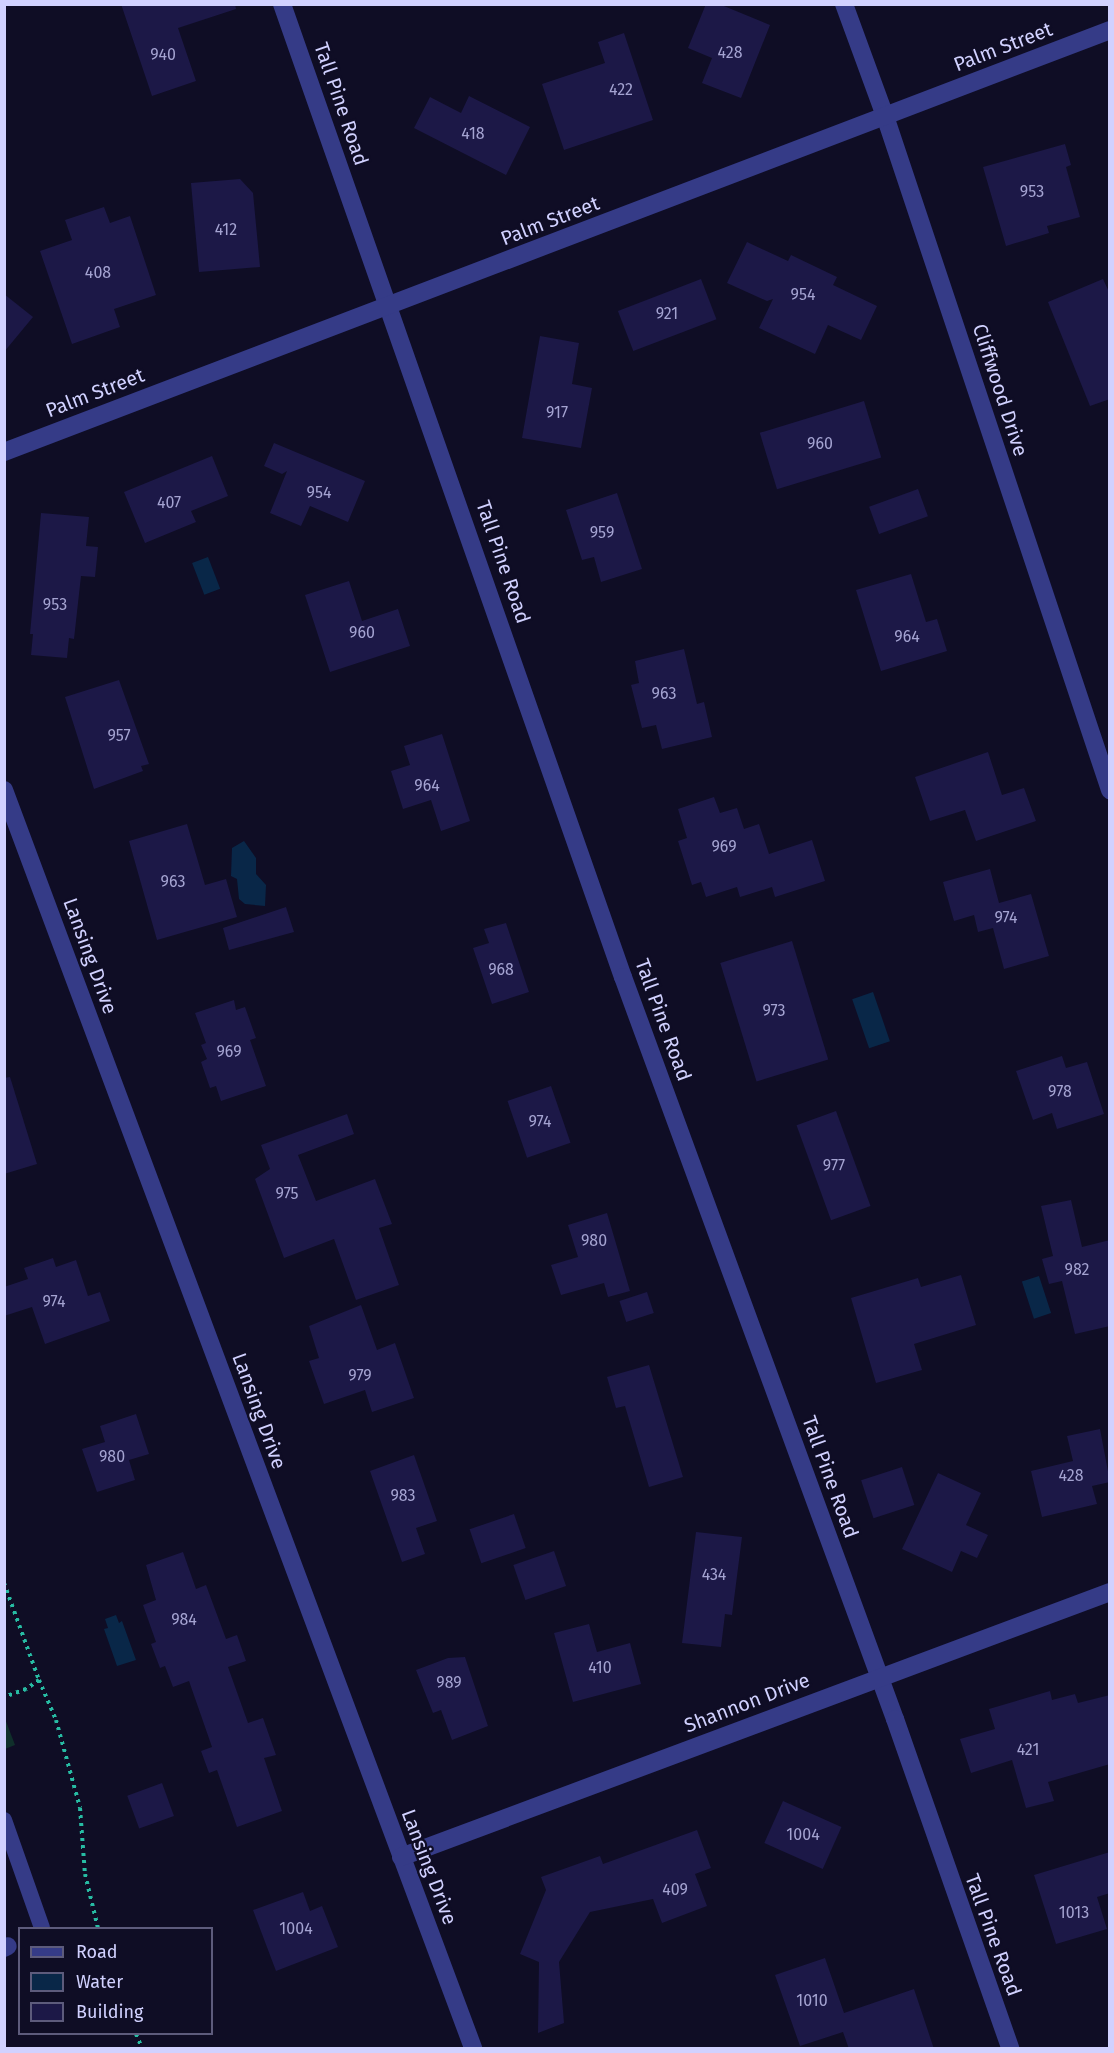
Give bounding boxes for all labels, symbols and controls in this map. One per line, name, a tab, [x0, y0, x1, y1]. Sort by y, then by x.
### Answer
street label: Palm Street	[950, 17, 1056, 77]
street label: Tall Pine Road	[309, 39, 373, 169]
house number: 428	[718, 43, 742, 63]
house number: 940	[150, 45, 176, 65]
house number: 422	[609, 80, 633, 100]
house number: 418	[461, 124, 485, 144]
house number: 953	[1020, 182, 1044, 202]
street label: Palm Street	[497, 191, 603, 251]
house number: 412	[215, 220, 237, 240]
house number: 408	[85, 263, 111, 283]
house number: 954	[791, 285, 815, 305]
house number: 921	[656, 304, 678, 324]
street label: Cliffwood Drive	[967, 321, 1033, 459]
street label: Palm Street	[42, 363, 148, 423]
house number: 917	[546, 403, 568, 423]
house number: 960	[807, 434, 833, 454]
house number: 954	[307, 483, 331, 503]
house number: 407	[157, 493, 181, 513]
street label: Tall Pine Road	[471, 497, 535, 627]
house number: 959	[590, 523, 614, 543]
house number: 953	[43, 595, 67, 615]
house number: 960	[349, 623, 375, 643]
house number: 964	[894, 627, 920, 647]
house number: 963	[652, 684, 676, 704]
house number: 957	[107, 726, 131, 746]
house number: 964	[414, 776, 440, 796]
house number: 969	[711, 837, 737, 857]
house number: 963	[161, 872, 185, 892]
street label: Lansing Drive	[58, 895, 122, 1017]
house number: 974	[994, 908, 1018, 928]
street label: Tall Pine Road	[630, 956, 696, 1084]
house number: 968	[488, 960, 514, 980]
house number: 973	[762, 1001, 786, 1021]
house number: 969	[216, 1042, 242, 1062]
house number: 978	[1048, 1082, 1072, 1102]
house number: 974	[528, 1112, 552, 1132]
house number: 977	[823, 1156, 845, 1176]
house number: 975	[275, 1184, 299, 1204]
house number: 980	[581, 1231, 607, 1251]
house number: 982	[1065, 1260, 1089, 1280]
house number: 974	[42, 1292, 66, 1312]
street label: Lansing Drive	[227, 1350, 291, 1472]
house number: 979	[348, 1366, 372, 1386]
street label: Tall Pine Road	[797, 1413, 863, 1541]
house number: 980	[99, 1447, 125, 1467]
house number: 428	[1059, 1466, 1083, 1486]
house number: 983	[390, 1486, 416, 1506]
house number: 434	[702, 1565, 726, 1585]
house number: 984	[171, 1610, 197, 1630]
house number: 410	[588, 1658, 612, 1678]
street label: Shannon Drive	[681, 1668, 813, 1738]
house number: 989	[436, 1673, 462, 1693]
house number: 421	[1017, 1740, 1039, 1760]
street label: Lansing Drive	[396, 1806, 462, 1928]
house number: 1004	[786, 1825, 820, 1845]
street label: Tall Pine Road	[960, 1871, 1026, 1999]
house number: 409	[662, 1880, 688, 1900]
house number: 1013	[1059, 1903, 1089, 1923]
house number: 1004	[279, 1919, 313, 1939]
legend	[18, 1927, 213, 2035]
text: Road	[76, 1941, 118, 1963]
text: Water	[76, 1971, 123, 1993]
house number: 1010	[796, 1991, 828, 2011]
text: Building	[76, 2001, 143, 2023]

